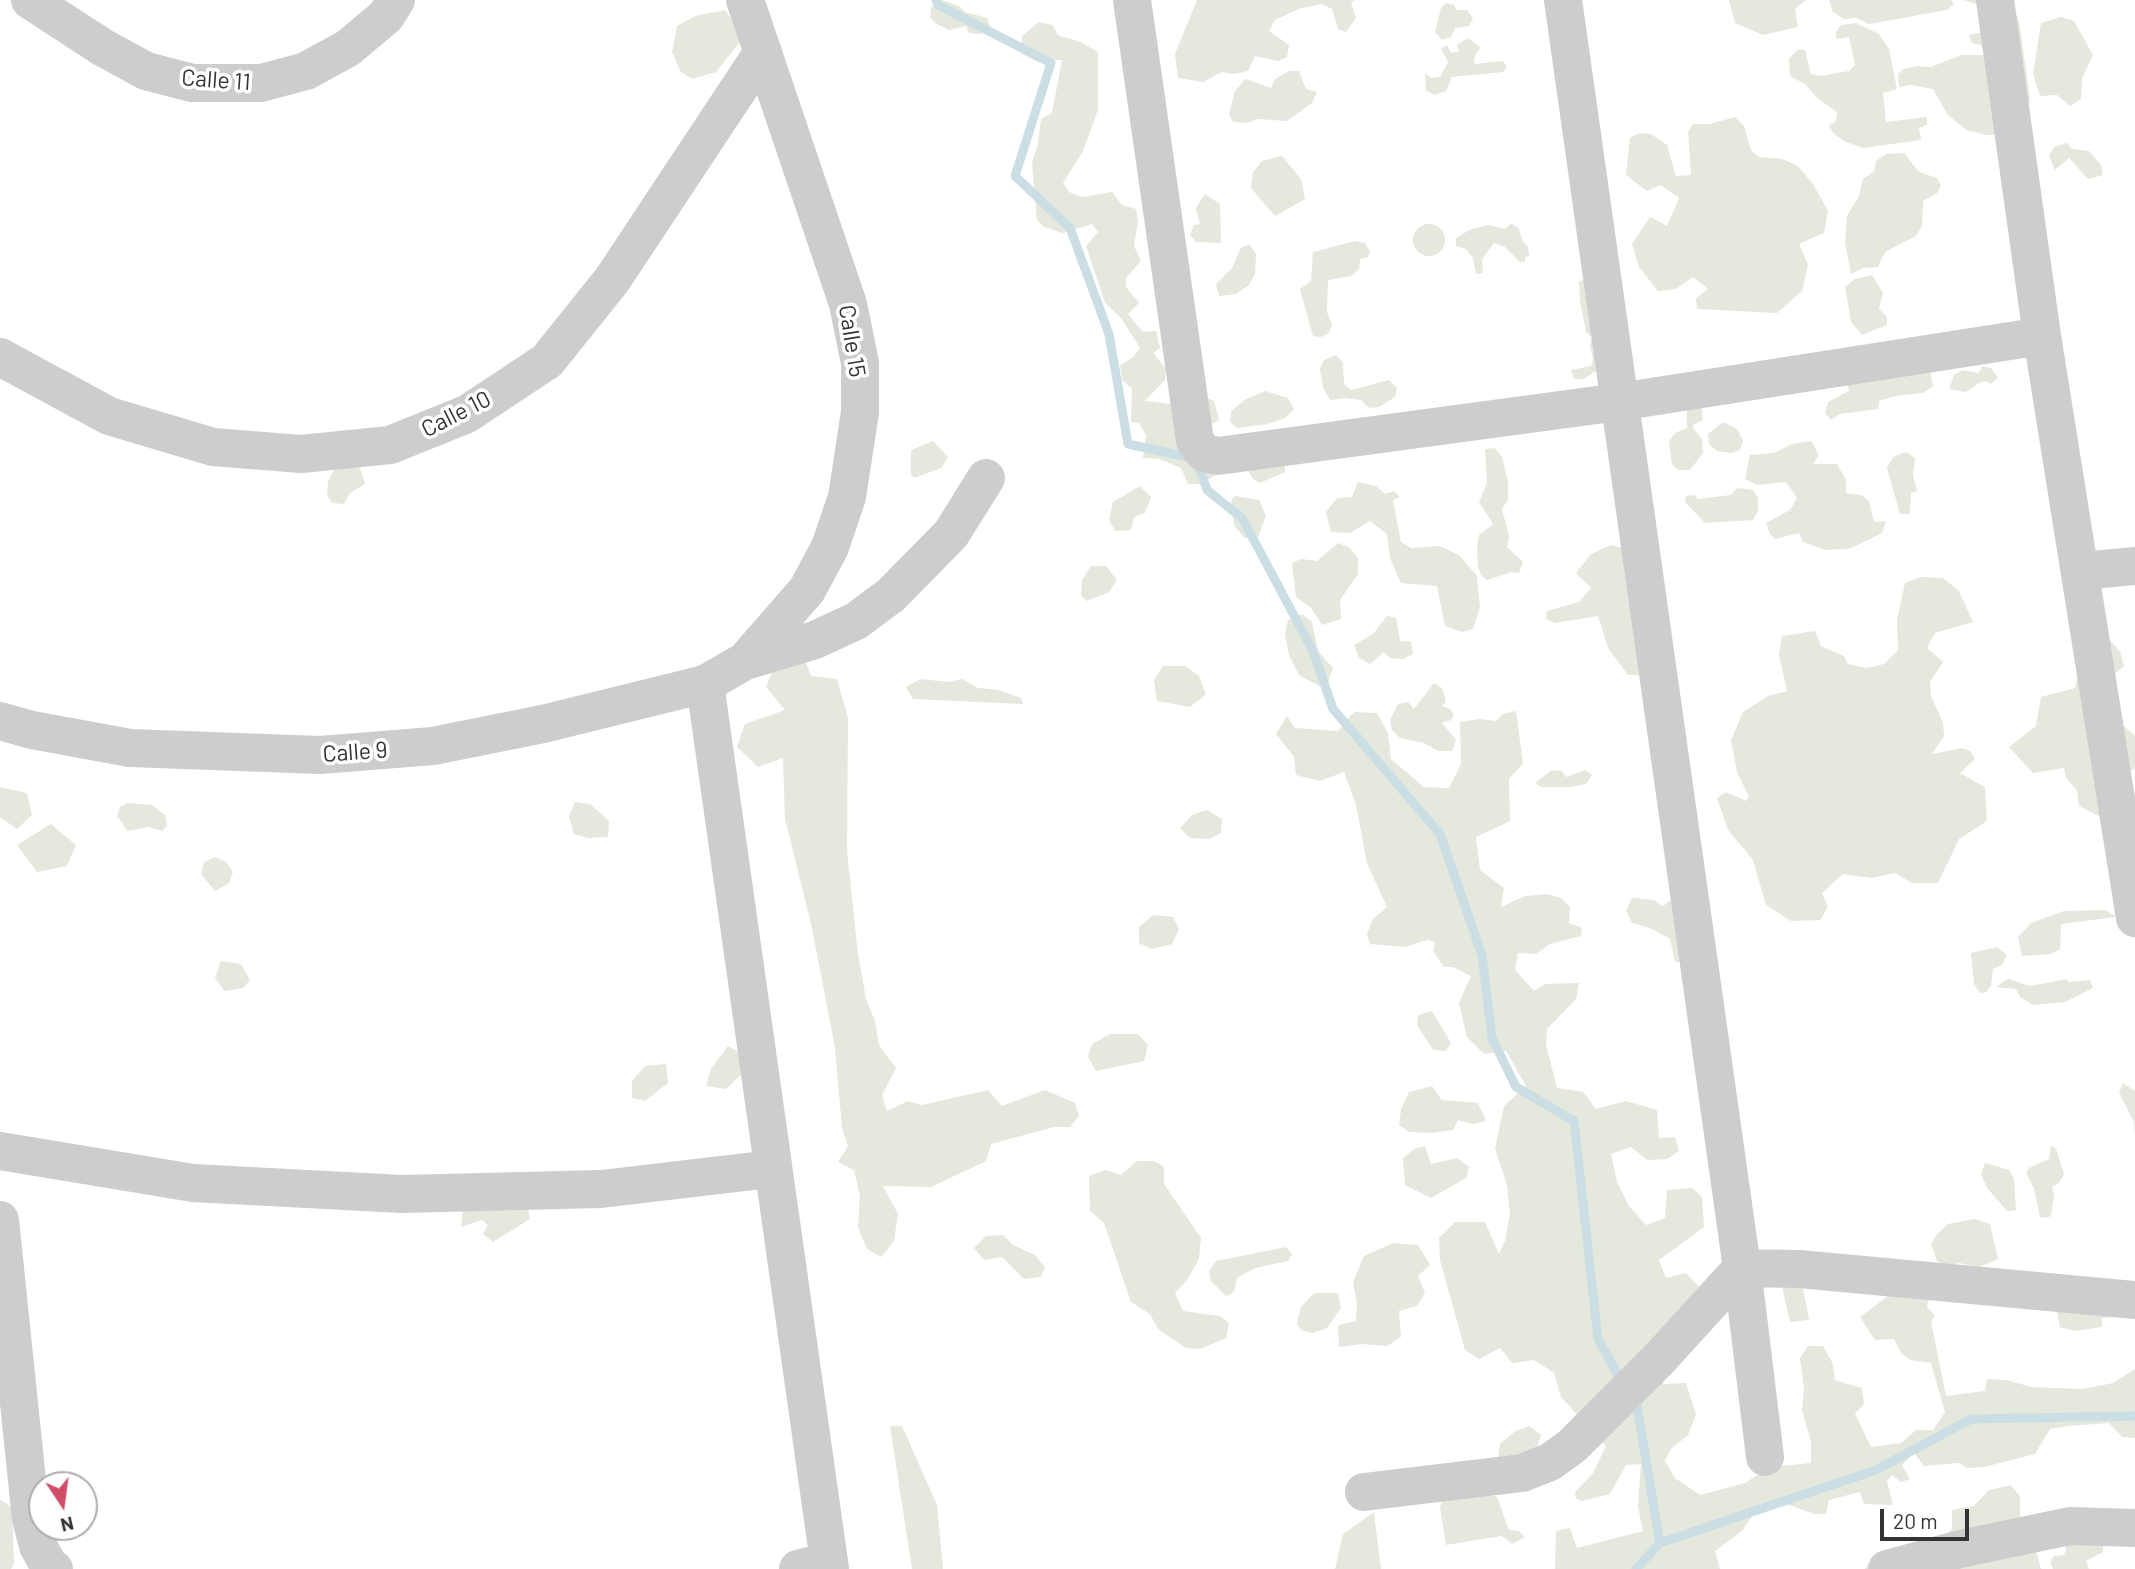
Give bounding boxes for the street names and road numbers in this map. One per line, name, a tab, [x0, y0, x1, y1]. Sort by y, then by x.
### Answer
street label: Calle 11	[181, 64, 251, 96]
street label: Calle 15	[833, 303, 871, 379]
street label: Calle 10	[417, 385, 495, 443]
street label: Calle 9	[322, 736, 388, 768]

